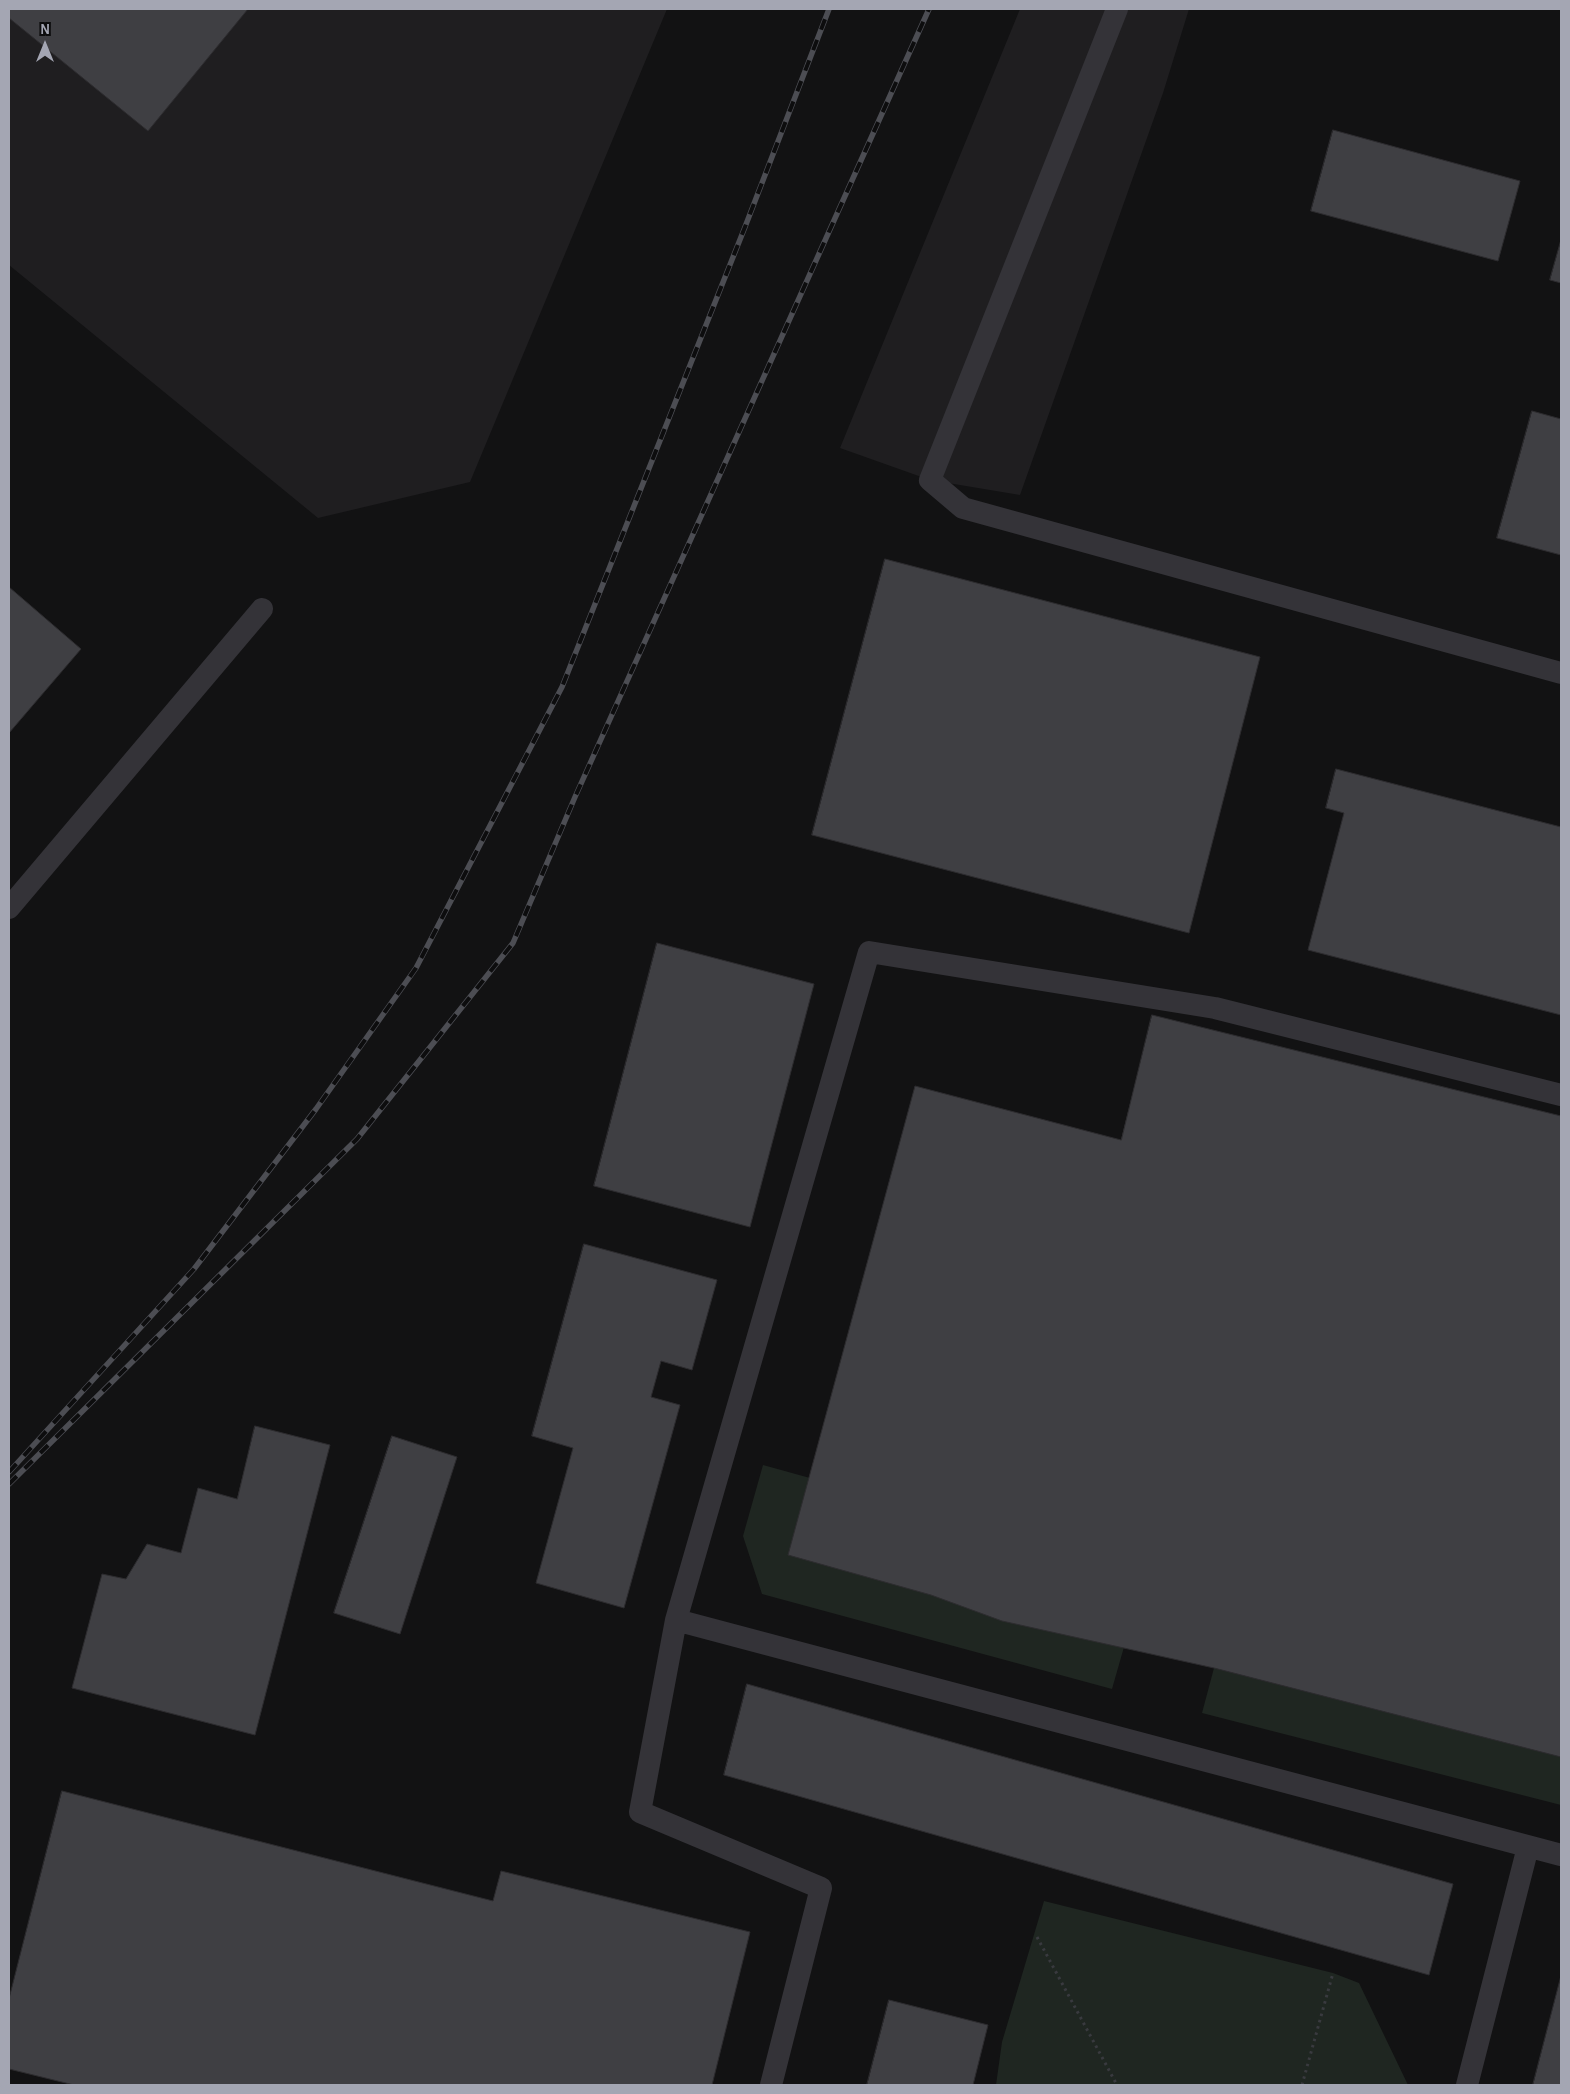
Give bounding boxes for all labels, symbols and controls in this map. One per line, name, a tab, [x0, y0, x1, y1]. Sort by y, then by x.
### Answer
north arrow	[20, 20, 70, 70]
text: N	[40, 23, 50, 37]

